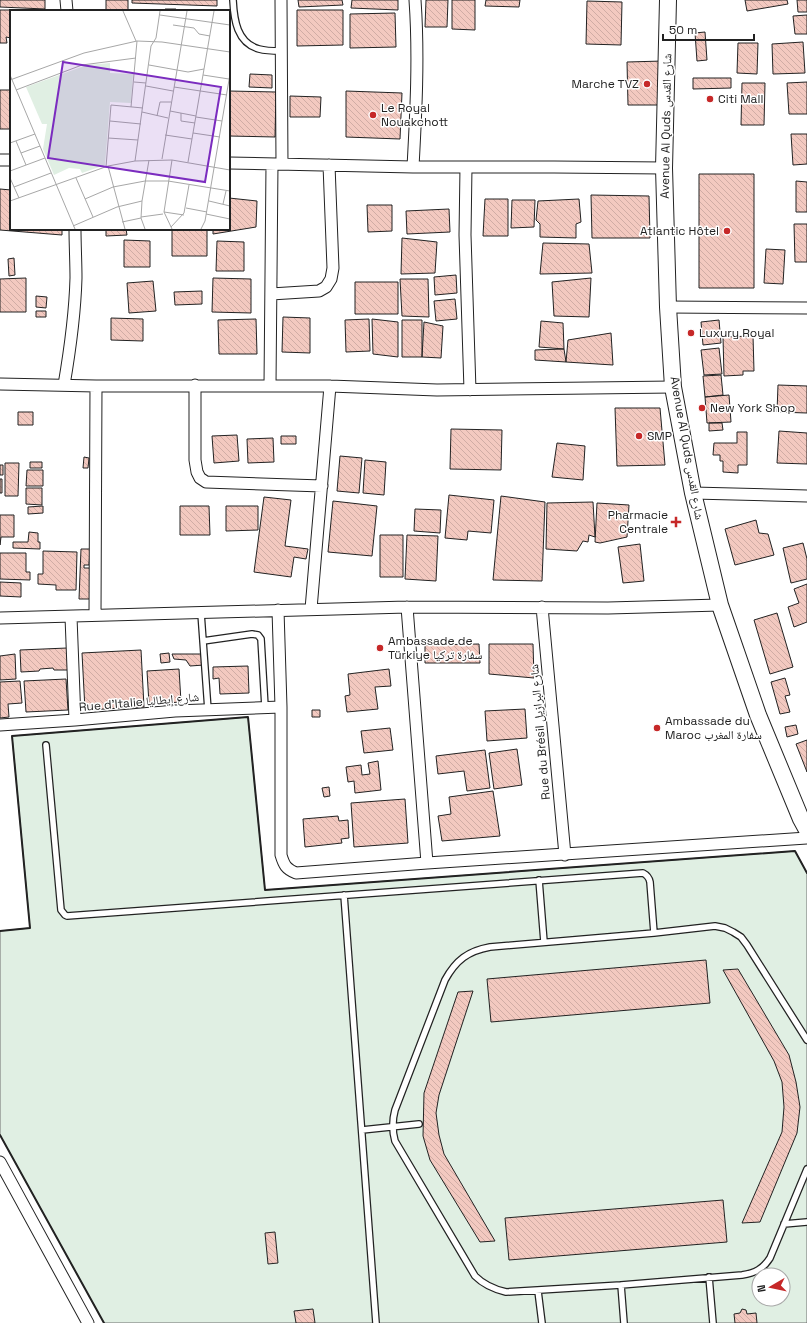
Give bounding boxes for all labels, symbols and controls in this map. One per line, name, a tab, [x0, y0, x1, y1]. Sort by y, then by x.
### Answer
inset map	[10, 10, 230, 230]
scale bar	[663, 16, 754, 42]
text: 50 m	[669, 22, 697, 38]
street label: Avenue Al Quds شارع القدس	[657, 53, 675, 199]
place label: Marche TVZ	[572, 76, 639, 92]
marker: Marche TVZ	[642, 79, 652, 89]
place label: Citi Mall	[718, 91, 763, 107]
marker: Citi Mall	[705, 94, 715, 104]
place label: Le Royal Nouakchott	[381, 100, 448, 130]
marker: Le Royal Nouakchott	[368, 110, 378, 120]
place label: Atlantic Hôtel	[640, 223, 719, 239]
marker: Atlantic Hôtel	[722, 226, 732, 236]
place label: Luxury Royal	[699, 325, 774, 341]
marker: Luxury Royal	[686, 328, 696, 338]
street label: Avenue Al Quds شارع القدس	[667, 375, 708, 521]
place label: New York Shop	[710, 400, 795, 416]
marker: New York Shop	[697, 403, 707, 413]
place label: SMP	[647, 428, 672, 444]
marker: SMP	[634, 431, 644, 441]
place label: Pharmacie Centrale	[608, 507, 668, 537]
marker: Pharmacie Centrale	[671, 517, 681, 527]
place label: Ambassade de Türkiye سفارة تركيا	[388, 633, 483, 663]
marker: Ambassade de Türkiye سفارة تركيا	[375, 643, 385, 653]
street label: Rue du Brésil شارع البرازيل	[526, 663, 554, 801]
street label: Rue d'Italie شارع إيطاليا	[78, 689, 200, 715]
place label: Ambassade du Maroc سفارة المغرب	[665, 713, 762, 743]
marker: Ambassade du Maroc سفارة المغرب	[652, 723, 662, 733]
north arrow	[751, 1267, 791, 1307]
text: N	[754, 1284, 769, 1293]

